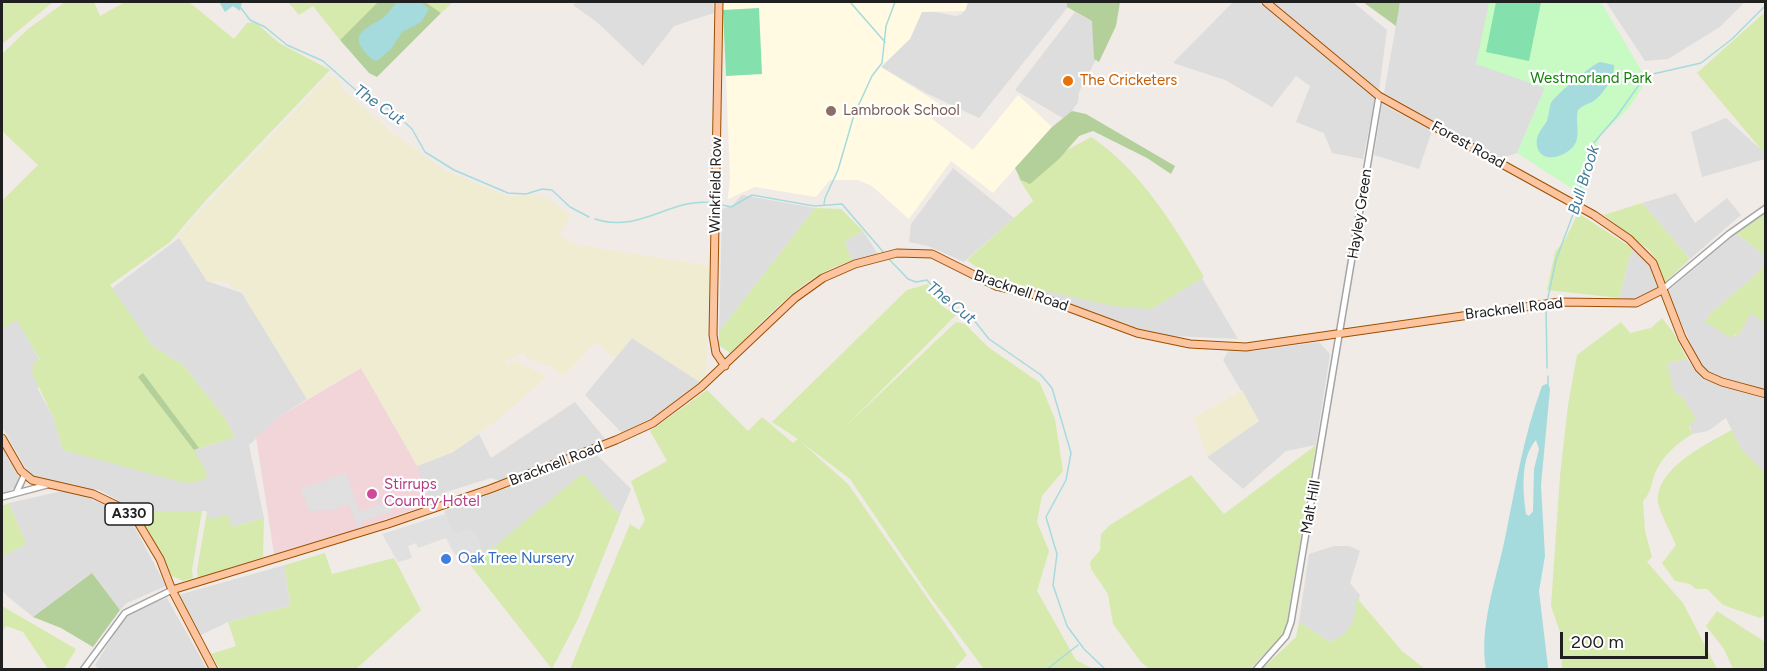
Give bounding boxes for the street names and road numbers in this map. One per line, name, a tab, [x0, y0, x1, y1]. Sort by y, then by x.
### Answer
street label: Forest Road	[1428, 118, 1508, 172]
street label: Winkfield Row	[706, 137, 726, 233]
street label: Hayley Green	[1344, 168, 1376, 260]
street label: Bracknell Road	[971, 266, 1071, 316]
street label: Bracknell Road	[1464, 294, 1564, 324]
street label: Bracknell Road	[507, 438, 605, 490]
street label: Malt Hill	[1297, 479, 1325, 535]
road number: A330	[105, 503, 153, 525]

